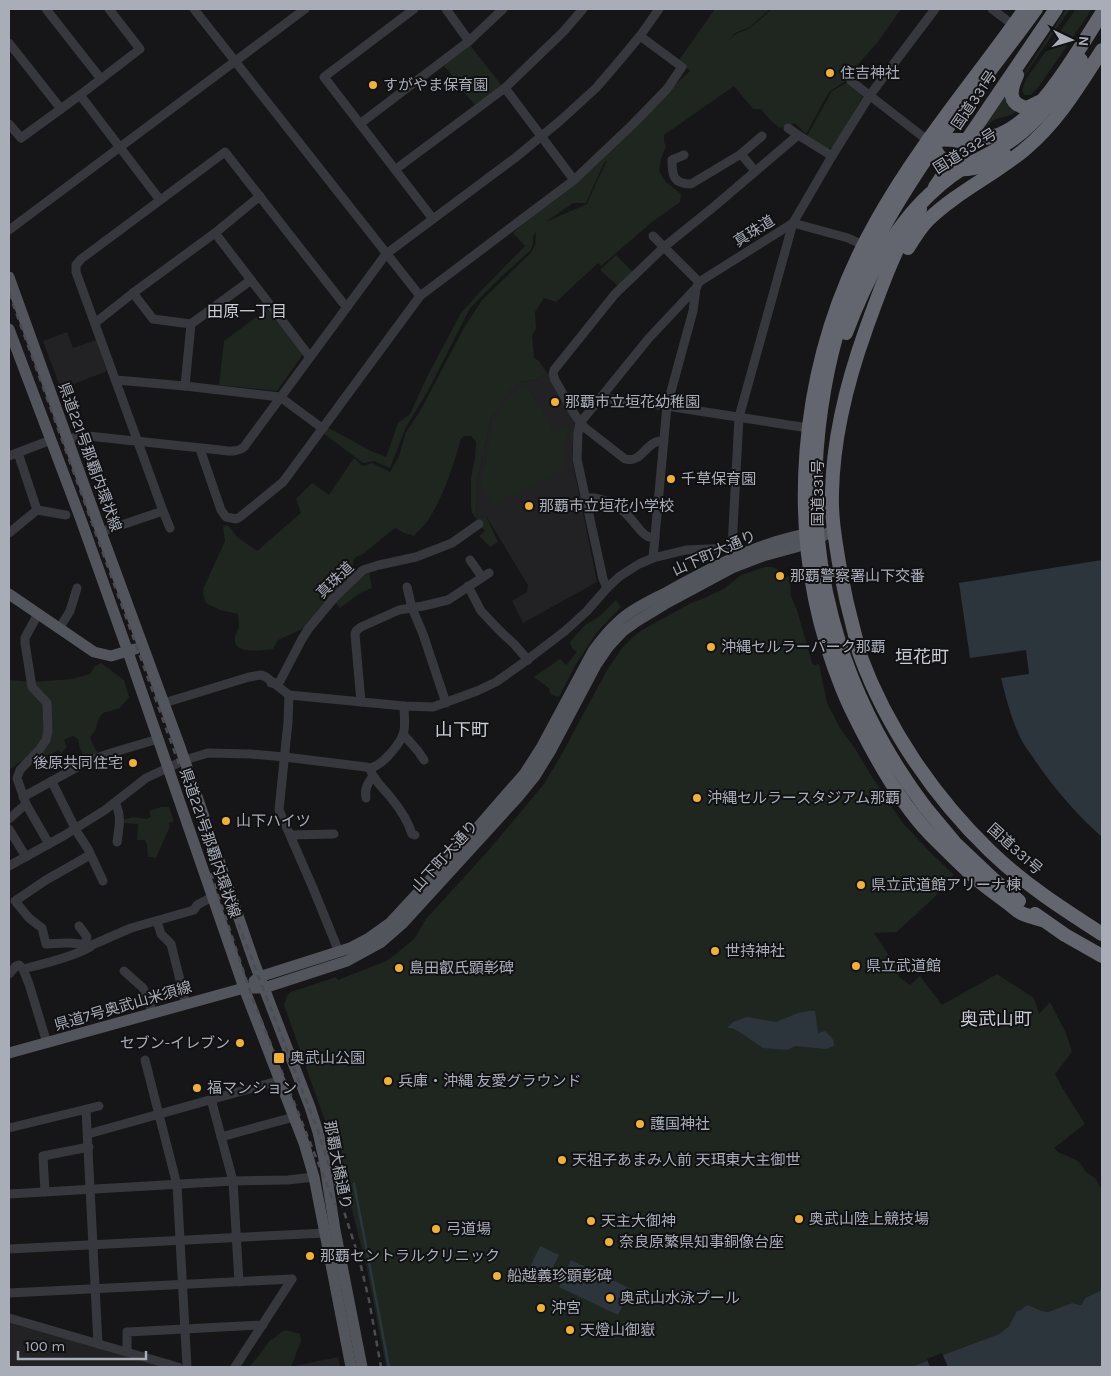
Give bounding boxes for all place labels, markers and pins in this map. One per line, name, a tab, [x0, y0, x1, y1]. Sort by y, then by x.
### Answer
place label: 住吉神社	[840, 64, 900, 82]
marker: 住吉神社	[824, 67, 836, 79]
place label: すがやま保育園	[383, 76, 488, 94]
marker: すがやま保育園	[367, 79, 379, 91]
place label: 那覇市立垣花幼稚園	[565, 393, 700, 411]
marker: 那覇市立垣花幼稚園	[549, 396, 561, 408]
place label: 千草保育園	[681, 470, 756, 488]
marker: 千草保育園	[665, 473, 677, 485]
place label: 那覇市立垣花小学校	[539, 497, 674, 515]
marker: 那覇市立垣花小学校	[523, 500, 535, 512]
place label: 那覇警察署山下交番	[790, 567, 925, 585]
marker: 那覇警察署山下交番	[774, 570, 786, 582]
place label: 沖縄セルラーパーク那覇	[721, 638, 886, 656]
marker: 沖縄セルラーパーク那覇	[705, 641, 717, 653]
place label: 後原共同住宅	[33, 754, 123, 772]
marker: 後原共同住宅	[127, 757, 139, 769]
place label: 沖縄セルラースタジアム那覇	[707, 789, 900, 807]
marker: 沖縄セルラースタジアム那覇	[691, 792, 703, 804]
place label: 山下ハイツ	[236, 812, 311, 830]
marker: 山下ハイツ	[220, 815, 232, 827]
place label: 県立武道館アリーナ棟	[871, 876, 1021, 894]
marker: 県立武道館アリーナ棟	[855, 879, 867, 891]
place label: 世持神社	[725, 942, 785, 960]
marker: 世持神社	[709, 945, 721, 957]
place label: 県立武道館	[866, 957, 941, 975]
place label: 島田叡氏顕彰碑	[409, 959, 514, 977]
marker: 県立武道館	[850, 960, 862, 972]
marker: 島田叡氏顕彰碑	[393, 962, 405, 974]
place label: セブン-イレブン	[120, 1034, 230, 1052]
marker: セブン-イレブン	[234, 1037, 246, 1049]
place label: 奥武山公園	[290, 1049, 365, 1067]
marker: 奥武山公園	[272, 1051, 286, 1065]
place label: 兵庫・沖縄 友愛グラウンド	[398, 1072, 582, 1090]
marker: 兵庫・沖縄 友愛グラウンド	[382, 1075, 394, 1087]
place label: 福マンション	[207, 1079, 297, 1097]
marker: 福マンション	[191, 1082, 203, 1094]
place label: 護国神社	[650, 1115, 710, 1133]
marker: 護国神社	[634, 1118, 646, 1130]
place label: 天祖子あまみ人前 天珥東大主御世	[572, 1151, 801, 1169]
marker: 天祖子あまみ人前 天珥東大主御世	[556, 1154, 568, 1166]
place label: 奥武山陸上競技場	[809, 1210, 929, 1228]
place label: 天主大御神	[601, 1212, 676, 1230]
marker: 奥武山陸上競技場	[793, 1213, 805, 1225]
marker: 天主大御神	[585, 1215, 597, 1227]
place label: 弓道場	[446, 1220, 491, 1238]
marker: 弓道場	[430, 1223, 442, 1235]
place label: 奈良原繁県知事銅像台座	[619, 1233, 784, 1251]
marker: 奈良原繁県知事銅像台座	[603, 1236, 615, 1248]
place label: 那覇セントラルクリニック	[320, 1247, 500, 1265]
marker: 那覇セントラルクリニック	[304, 1250, 316, 1262]
place label: 船越義珍顕彰碑	[507, 1267, 612, 1285]
marker: 船越義珍顕彰碑	[491, 1270, 503, 1282]
place label: 奥武山水泳プール	[620, 1289, 740, 1307]
marker: 奥武山水泳プール	[604, 1292, 616, 1304]
place label: 沖宮	[551, 1299, 581, 1317]
marker: 沖宮	[535, 1302, 547, 1314]
place label: 天燈山御嶽	[580, 1321, 655, 1339]
marker: 天燈山御嶽	[564, 1324, 576, 1336]

